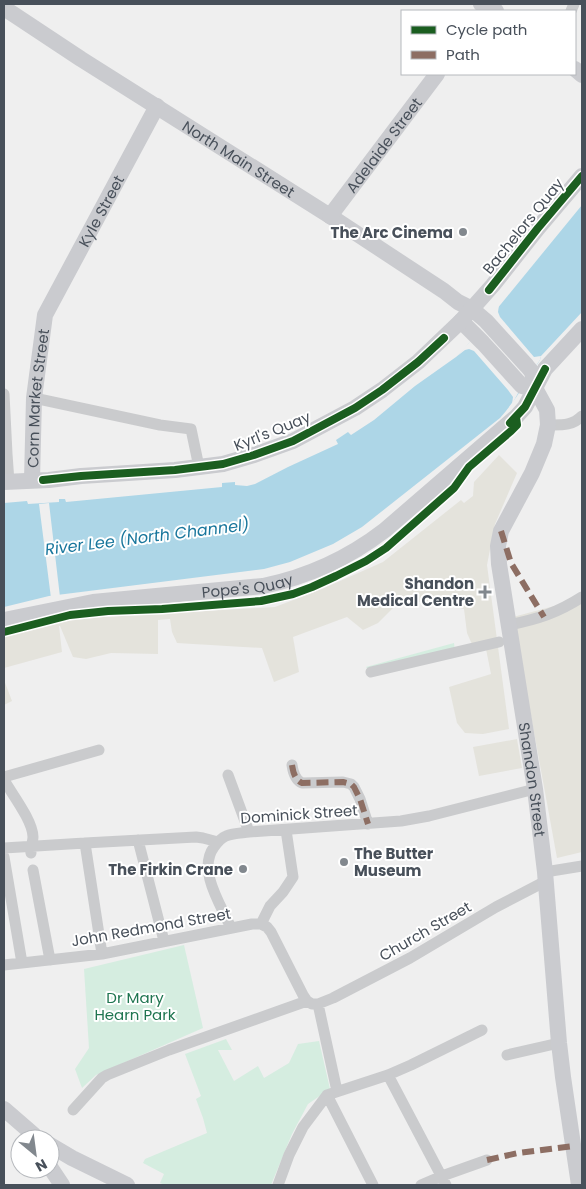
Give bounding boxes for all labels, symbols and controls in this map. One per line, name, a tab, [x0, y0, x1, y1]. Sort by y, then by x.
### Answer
legend	[401, 10, 576, 75]
text: Cycle path	[446, 19, 527, 40]
text: Path	[446, 44, 480, 65]
street label: Adelaide Street	[341, 93, 426, 197]
street label: North Main Street	[179, 115, 299, 202]
street label: Kyle Street	[73, 171, 129, 250]
street label: Bachelors Quay	[478, 173, 569, 278]
place label: The Arc Cinema	[331, 222, 453, 243]
marker: The Arc Cinema	[457, 226, 469, 238]
street label: Corn Market Street	[22, 327, 54, 468]
street label: Kyrl's Quay	[231, 406, 314, 456]
water label: River Lee (North Channel)	[44, 513, 250, 561]
street label: Pope's Quay	[201, 568, 296, 602]
place label: Shandon Medical Centre	[357, 573, 474, 611]
marker: Shandon Medical Centre	[478, 585, 492, 599]
street label: Shandon Street	[514, 721, 551, 838]
street label: Dominick Street	[240, 799, 358, 829]
place label: The Butter Museum	[354, 843, 434, 881]
marker: The Butter Museum	[338, 856, 350, 868]
place label: The Firkin Crane	[108, 859, 233, 880]
marker: The Firkin Crane	[237, 863, 249, 875]
street label: Church Street	[375, 896, 475, 966]
street label: John Redmond Street	[69, 903, 233, 951]
park label: Dr Mary Hearn Park	[94, 987, 176, 1025]
north arrow	[10, 1129, 60, 1179]
text: N	[32, 1154, 51, 1177]

